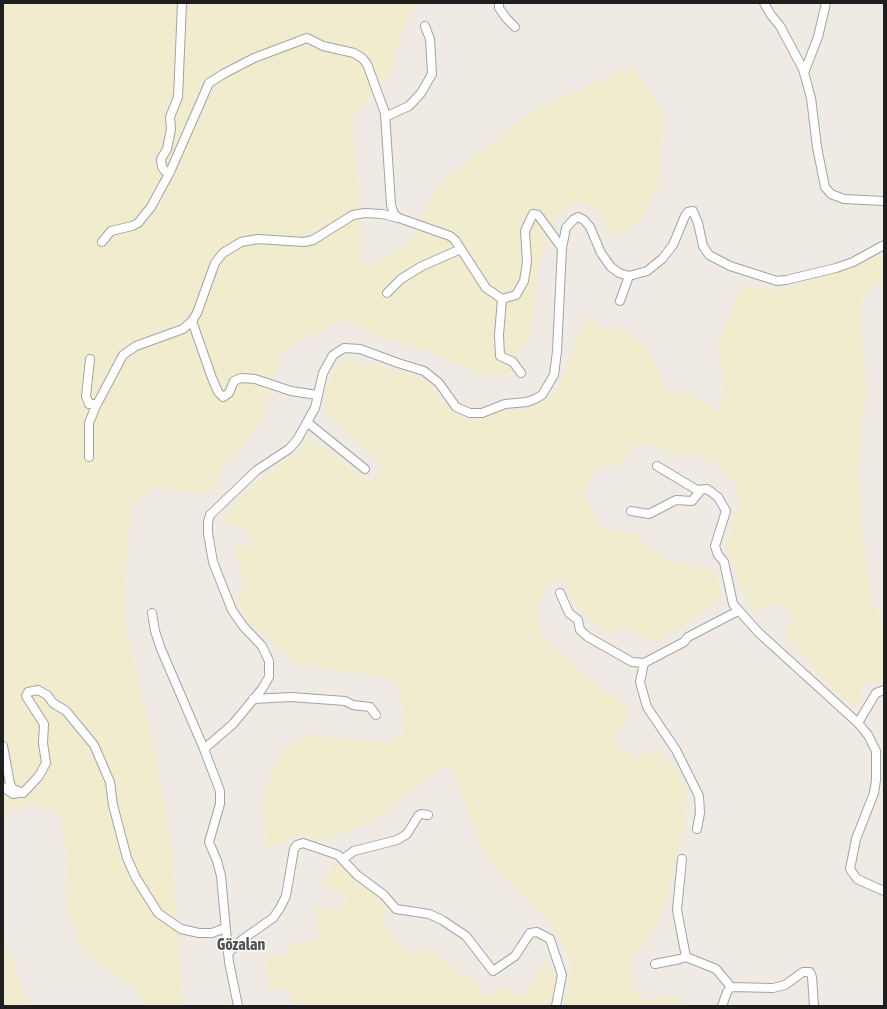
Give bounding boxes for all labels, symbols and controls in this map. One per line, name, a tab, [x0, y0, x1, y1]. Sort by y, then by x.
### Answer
district label: Gözalan	[217, 935, 265, 955]

